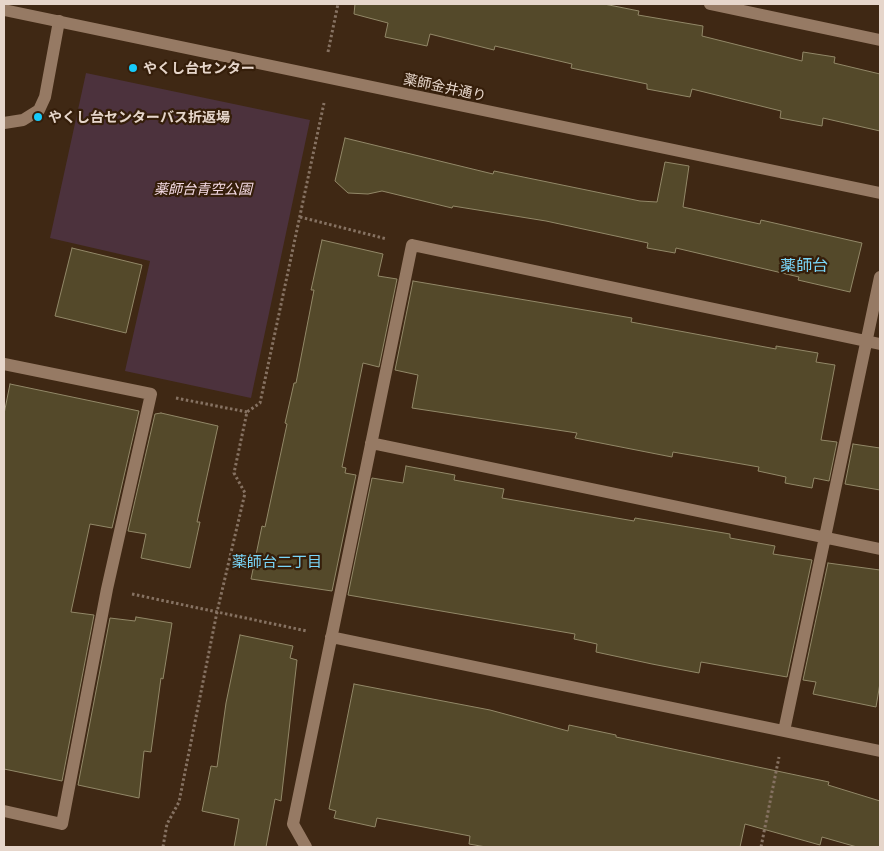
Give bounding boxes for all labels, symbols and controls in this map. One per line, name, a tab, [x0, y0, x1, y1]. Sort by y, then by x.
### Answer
place label: やくし台センター	[143, 60, 255, 76]
marker: やくし台センター	[127, 62, 139, 74]
street label: 薬師金井通り	[402, 70, 488, 104]
place label: やくし台センターバス折返場	[48, 109, 230, 125]
marker: やくし台センターバス折返場	[32, 111, 44, 123]
park label: 薬師台青空公園	[154, 181, 252, 197]
district label: 薬師台	[780, 255, 828, 275]
district label: 薬師台二丁目	[232, 552, 322, 570]

